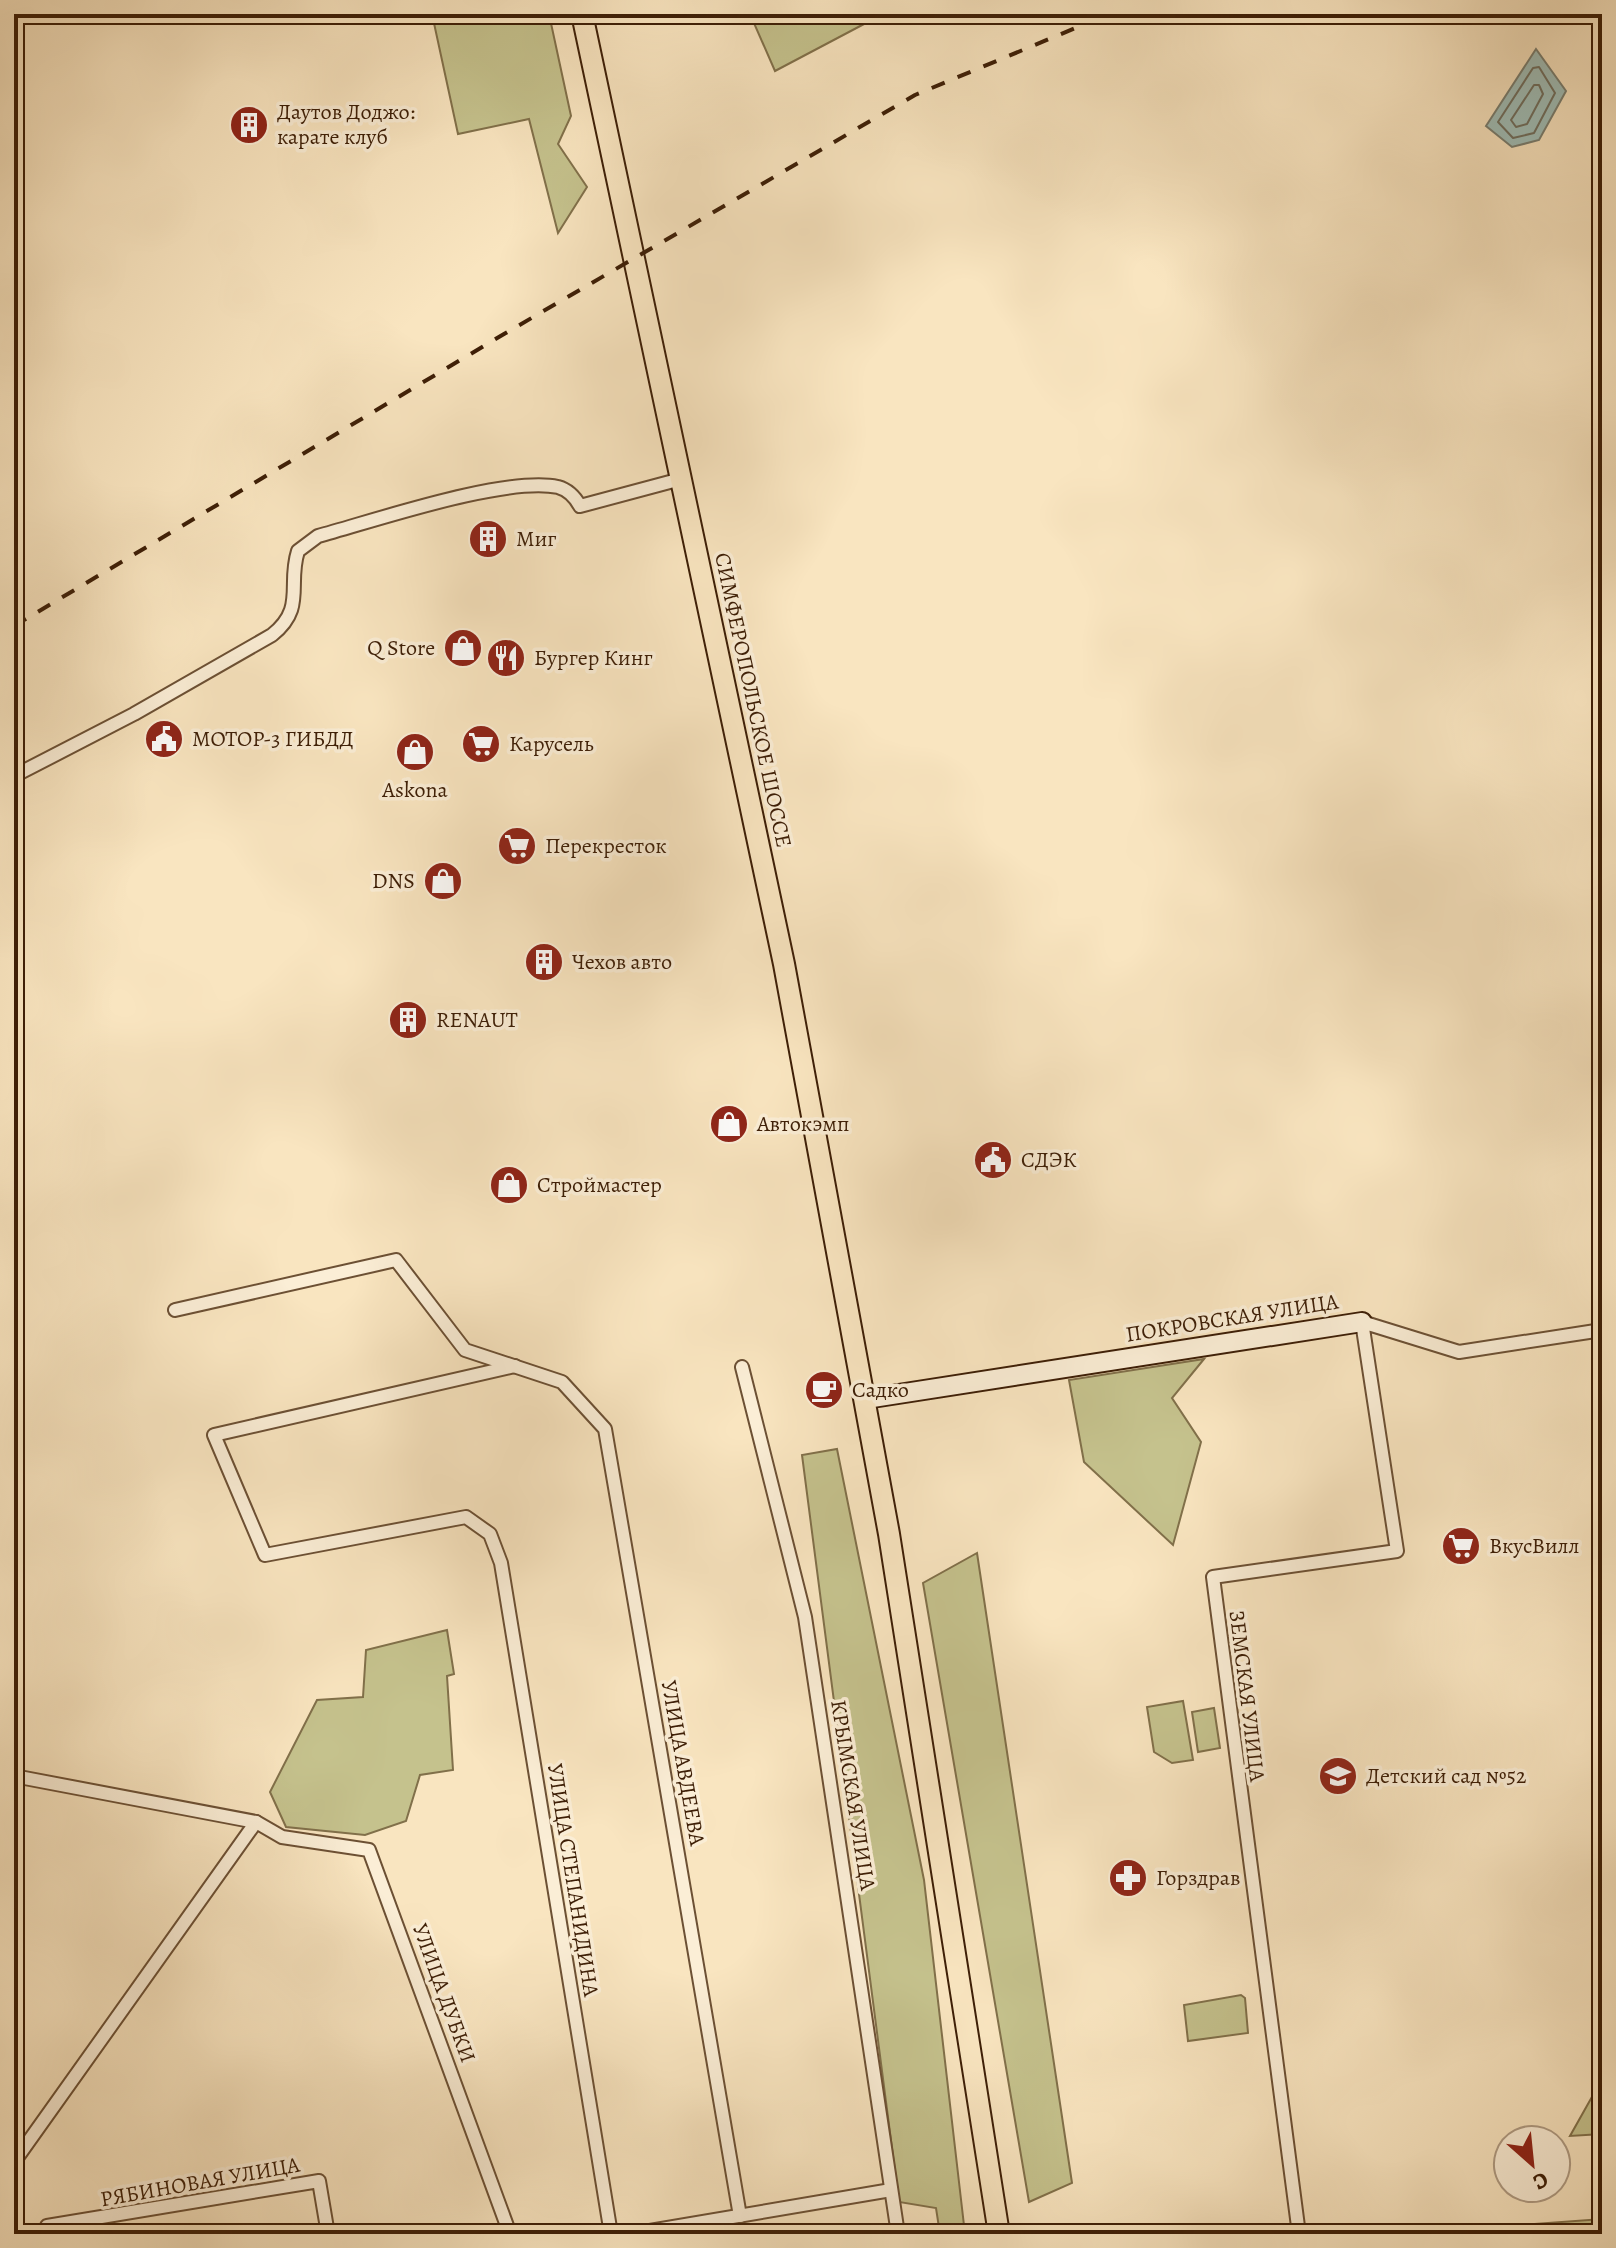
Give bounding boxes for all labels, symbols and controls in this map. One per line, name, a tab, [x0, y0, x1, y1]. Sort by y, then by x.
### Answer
place label: Даутов Доджо: карате клуб	[277, 97, 415, 152]
building icon: Даутов Доджо: карате клуб	[228, 104, 270, 146]
building icon: Миг	[467, 518, 509, 560]
place label: Миг	[516, 524, 556, 554]
street label: СИМФЕРОПОЛЬСКОЕ ШОССЕ	[707, 550, 799, 850]
shop icon: Q Store	[442, 627, 484, 669]
place label: Q Store	[367, 633, 435, 663]
restaurant icon: Бургер Кинг	[485, 637, 527, 679]
place label: Бургер Кинг	[534, 643, 653, 673]
public building icon: МОТОР-3 ГИБДД	[143, 718, 185, 760]
supermarket icon: Карусель	[460, 723, 502, 765]
place label: МОТОР-3 ГИБДД	[192, 724, 353, 754]
place label: Карусель	[509, 729, 594, 759]
shop icon: Askona	[394, 731, 436, 773]
place label: Askona	[381, 775, 448, 805]
supermarket icon: Перекресток	[496, 825, 538, 867]
place label: Перекресток	[545, 831, 667, 861]
shop icon: DNS	[422, 860, 464, 902]
place label: DNS	[372, 866, 415, 896]
building icon: Чехов авто	[523, 941, 565, 983]
place label: Чехов авто	[572, 947, 672, 977]
building icon: RENAUT	[387, 999, 429, 1041]
place label: RENAUT	[436, 1005, 518, 1035]
shop icon: Автокэмп	[708, 1103, 750, 1145]
place label: Автокэмп	[756, 1109, 850, 1139]
public building icon: СДЭК	[972, 1139, 1014, 1181]
place label: СДЭК	[1021, 1145, 1076, 1175]
shop icon: Строймастер	[488, 1164, 530, 1206]
place label: Строймастер	[537, 1170, 662, 1200]
street label: ПОКРОВСКАЯ УЛИЦА	[1124, 1286, 1342, 1350]
cafe icon: Садко	[803, 1369, 845, 1411]
place label: Садко	[852, 1375, 909, 1405]
supermarket icon: ВкусВилл	[1440, 1525, 1482, 1567]
place label: ВкусВилл	[1489, 1531, 1580, 1561]
street label: ЗЕМСКАЯ УЛИЦА	[1222, 1609, 1273, 1785]
street label: УЛИЦА АВДЕЕВА	[654, 1678, 713, 1849]
street label: КРЫМСКАЯ УЛИЦА	[823, 1698, 883, 1894]
school or university icon: Детский сад №52	[1317, 1755, 1359, 1797]
street label: УЛИЦА СТЕПАНИДИНА	[540, 1761, 606, 2000]
place label: Детский сад №52	[1366, 1761, 1526, 1791]
pharmacy icon: Горздрав	[1107, 1857, 1149, 1899]
place label: Горздрав	[1156, 1863, 1240, 1893]
street label: УЛИЦА ДУБКИ	[405, 1919, 483, 2067]
north arrow	[1492, 2124, 1572, 2204]
street label: РЯБИНОВАЯ УЛИЦА	[98, 2149, 303, 2214]
text: С	[1528, 2164, 1553, 2197]

